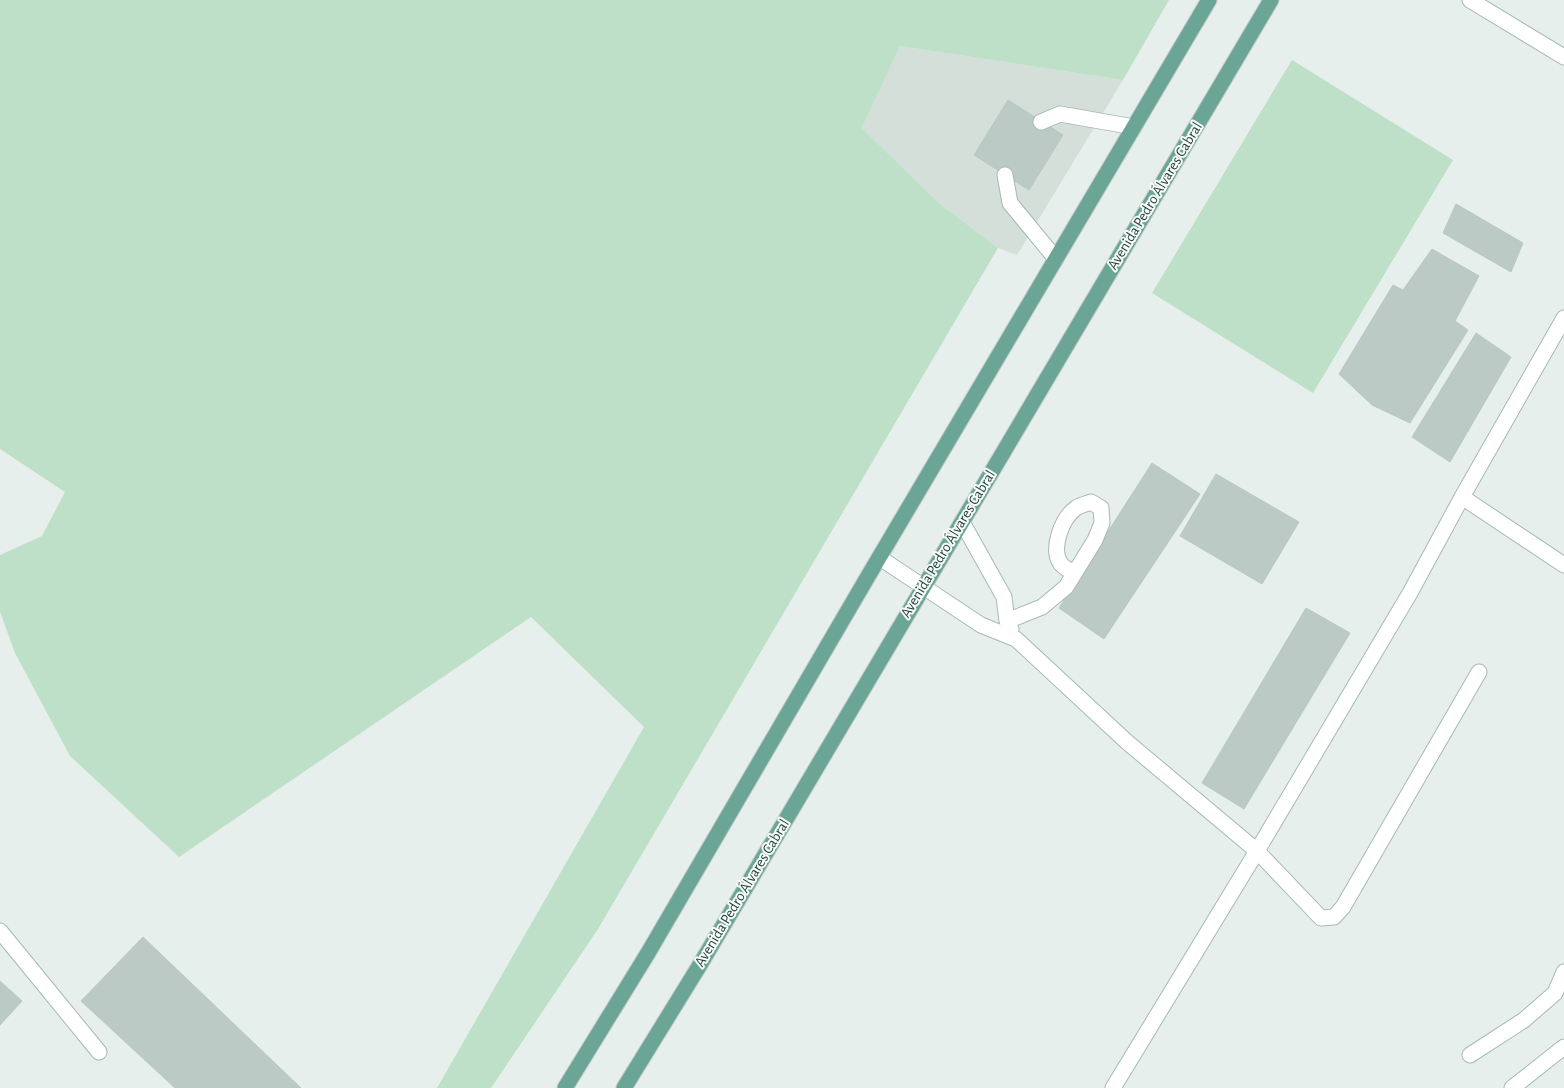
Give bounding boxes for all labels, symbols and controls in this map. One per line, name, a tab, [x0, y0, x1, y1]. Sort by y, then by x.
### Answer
street label: Avenida Pedro Álvares Cabral	[1103, 119, 1205, 272]
street label: Avenida Pedro Álvares Cabral	[896, 467, 998, 620]
street label: Avenida Pedro Álvares Cabral	[690, 816, 792, 969]

